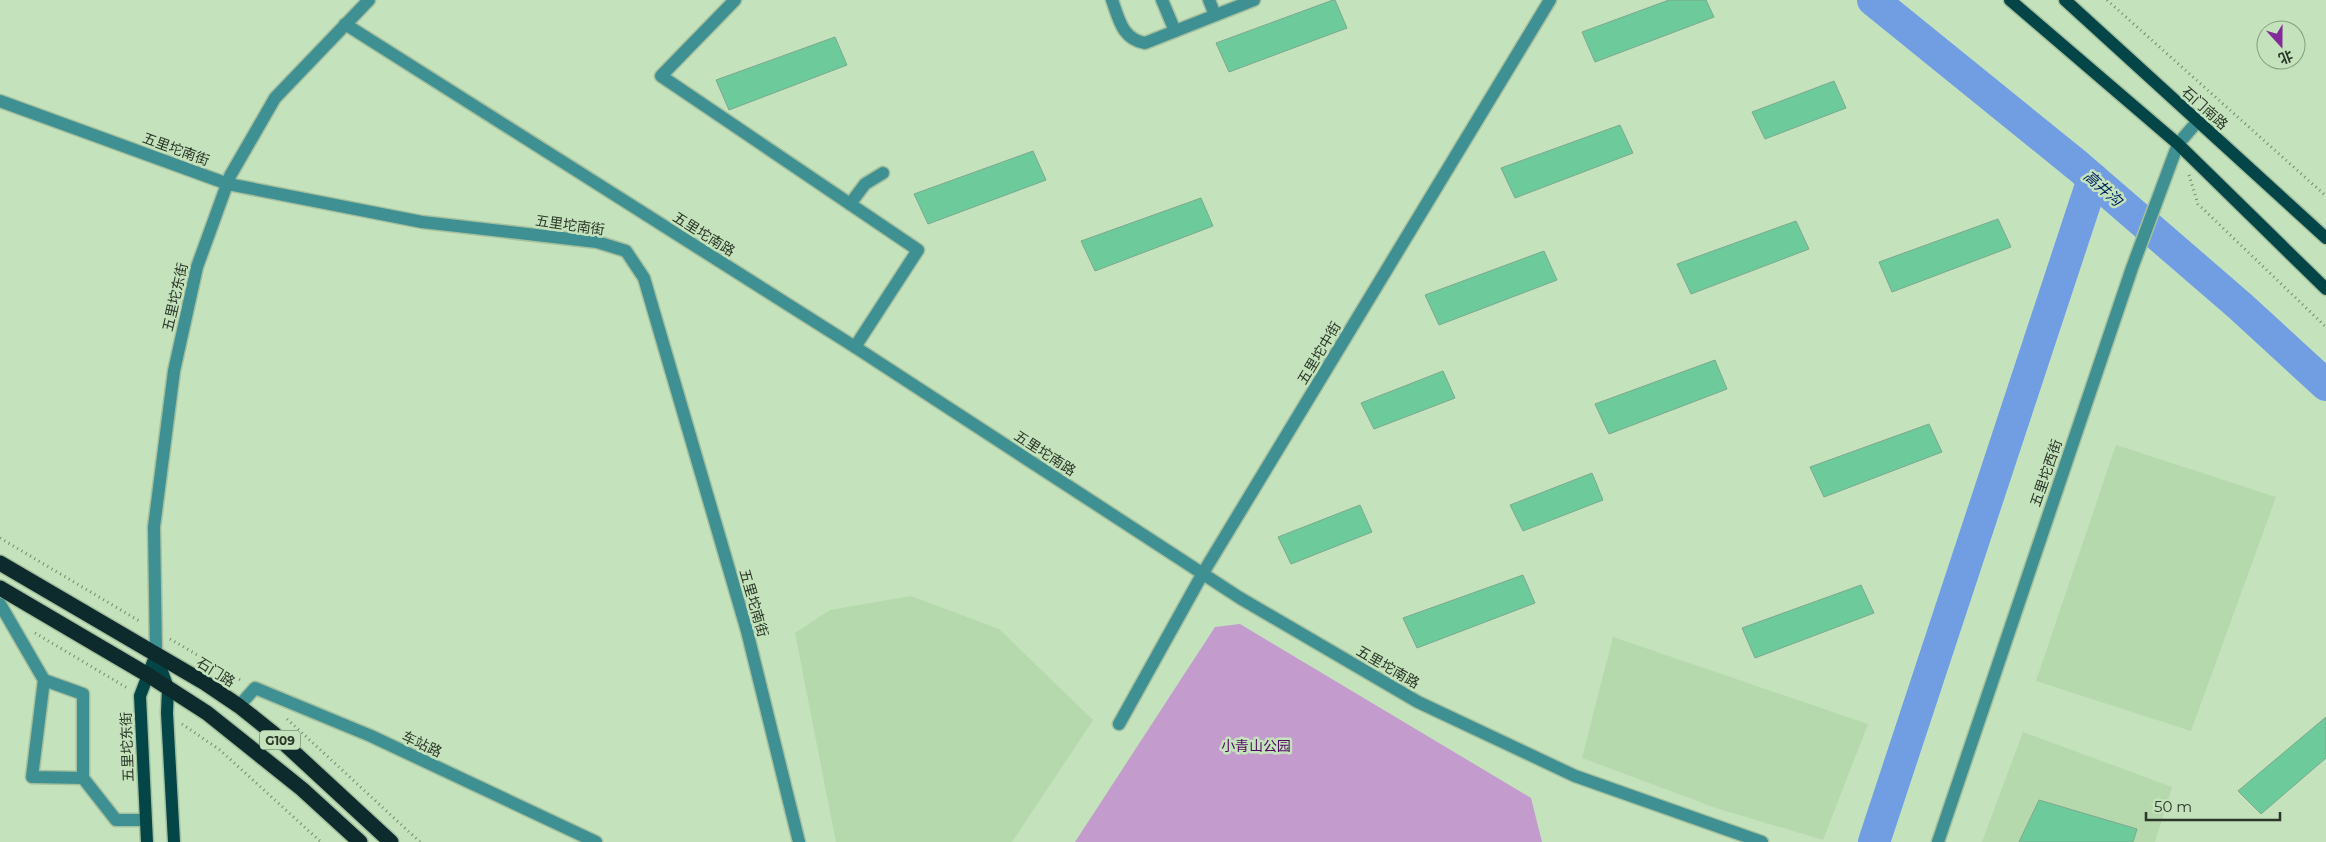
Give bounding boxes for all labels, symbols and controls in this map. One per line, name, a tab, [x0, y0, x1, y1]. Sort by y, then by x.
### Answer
north arrow	[2256, 20, 2306, 70]
text: 北	[2276, 46, 2295, 68]
street label: 石门南路	[2178, 83, 2232, 133]
street label: 五里坨南街	[140, 129, 212, 169]
water label: 高井沟	[2080, 166, 2128, 211]
street label: 五里坨南路	[670, 208, 738, 260]
street label: 五里坨南街	[534, 211, 606, 239]
street label: 五里坨东街	[158, 261, 192, 333]
street label: 五里坨中街	[1293, 318, 1345, 388]
street label: 五里坨南路	[1011, 426, 1079, 480]
street label: 五里坨西街	[2026, 437, 2066, 509]
street label: 五里坨南街	[736, 567, 772, 639]
street label: 五里坨南路	[1353, 642, 1423, 692]
street label: 石门路	[193, 653, 239, 691]
street label: 五里坨东街	[117, 712, 137, 782]
street label: 车站路	[399, 727, 445, 761]
road number: G109	[260, 730, 300, 750]
park label: 小青山公园	[1221, 737, 1291, 755]
scale bar	[2146, 790, 2280, 822]
text: 50 m	[2154, 797, 2192, 816]

